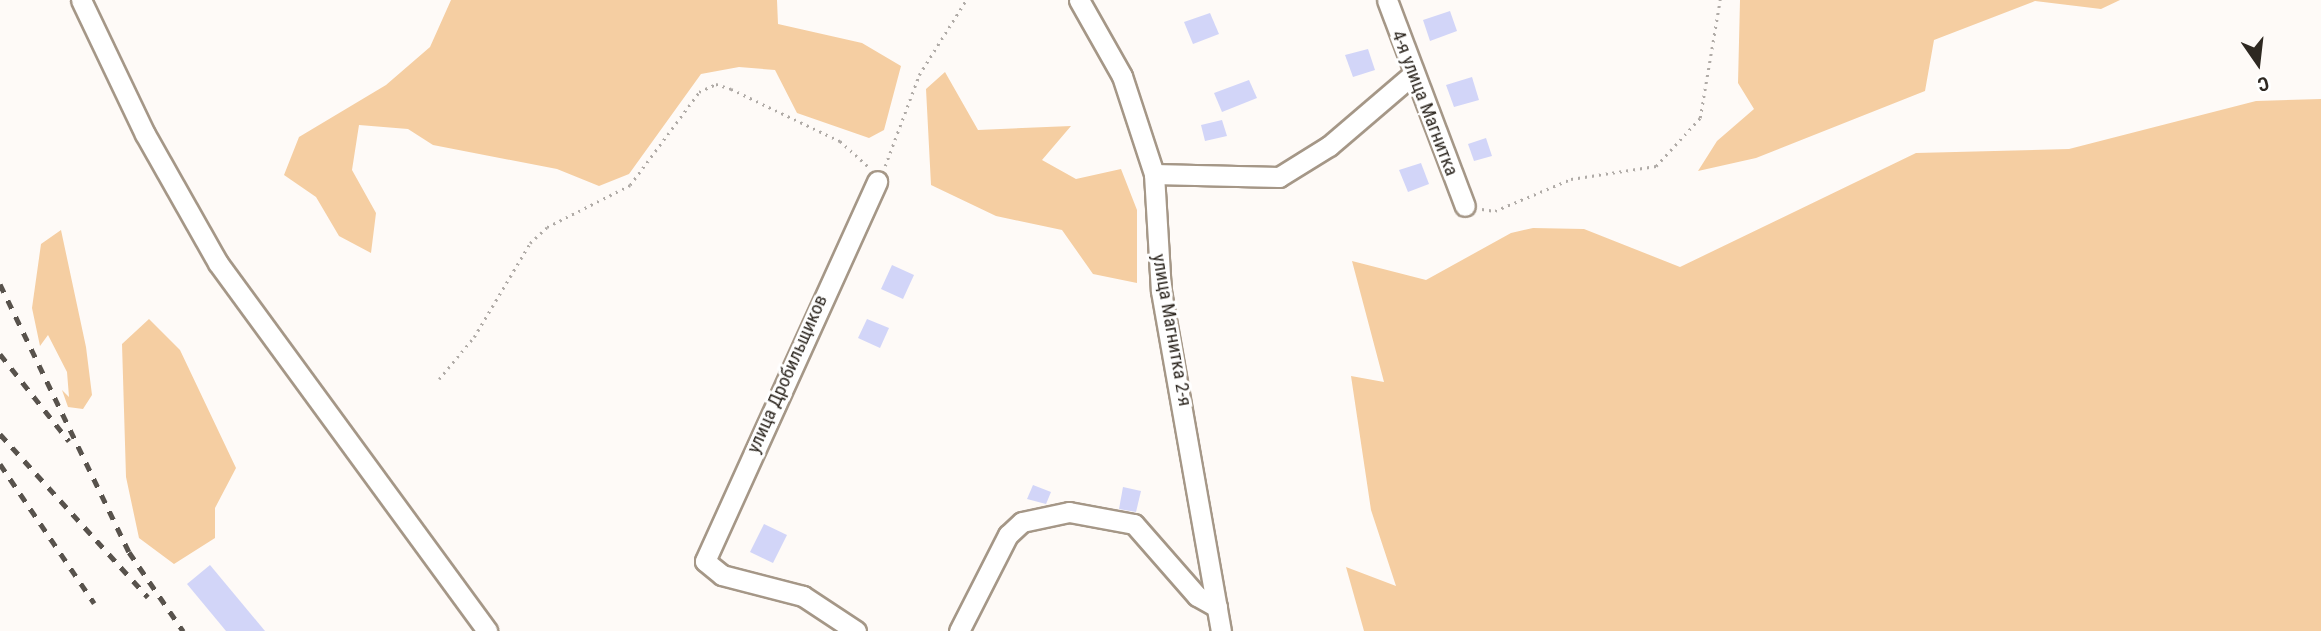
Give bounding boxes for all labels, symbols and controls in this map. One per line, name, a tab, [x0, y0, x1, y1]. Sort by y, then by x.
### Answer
street label: 4-я улица Магнитка	[1387, 27, 1463, 179]
north arrow	[2223, 28, 2293, 98]
text: С	[2255, 71, 2271, 96]
street label: улица Магнитка 2-я	[1147, 252, 1197, 408]
street label: улица Дробильщиков	[742, 291, 832, 457]

